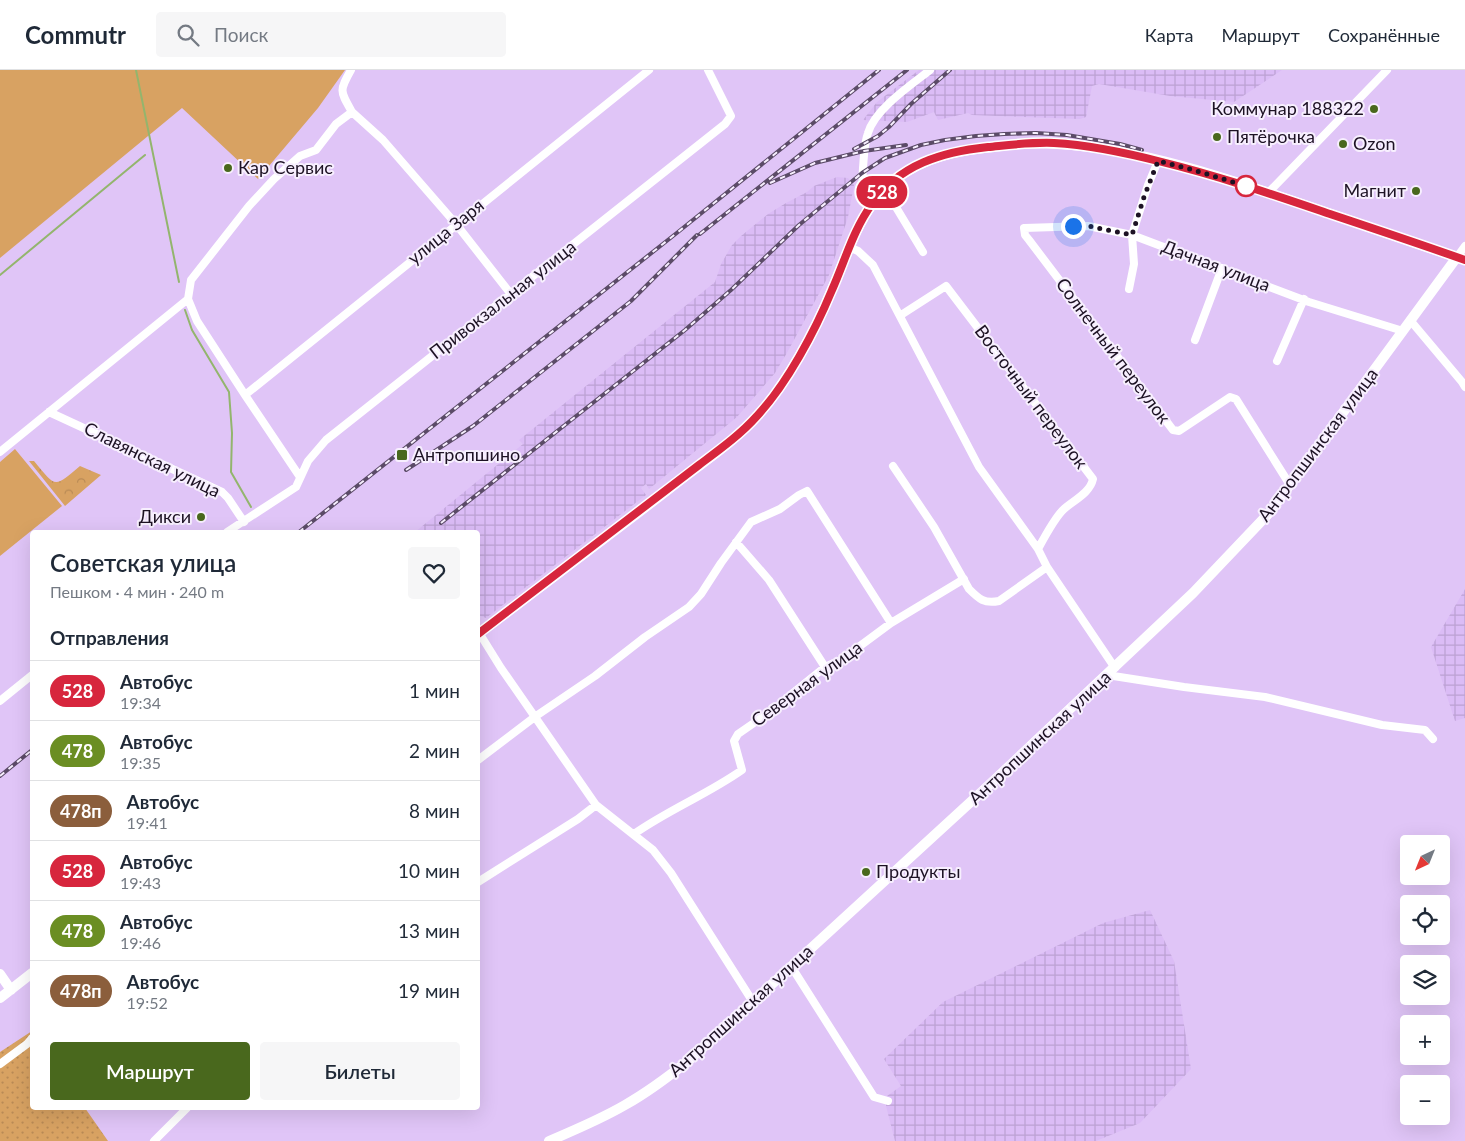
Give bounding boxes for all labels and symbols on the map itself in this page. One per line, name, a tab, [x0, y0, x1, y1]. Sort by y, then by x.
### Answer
place label: Коммунар 188322	[1211, 97, 1364, 119]
marker: Коммунар 188322	[1368, 103, 1380, 115]
place label: Пятёрочка	[1227, 125, 1315, 147]
marker: Пятёрочка	[1211, 131, 1223, 143]
place label: Ozon	[1353, 132, 1395, 154]
marker: Ozon	[1337, 138, 1349, 150]
place label: Кар Сервис	[238, 156, 333, 178]
marker: Кар Сервис	[222, 162, 234, 174]
unlabelled marker	[1235, 175, 1257, 197]
line badge: 528	[853, 176, 911, 208]
place label: Магнит	[1344, 179, 1406, 201]
marker: Магнит	[1410, 185, 1422, 197]
street label: улица Заря	[403, 194, 488, 269]
your location	[1061, 214, 1086, 239]
street label: Дачная улица	[1159, 234, 1274, 296]
street label: Привокзальная улица	[425, 235, 580, 363]
street label: Солнечный переулок	[1052, 273, 1176, 428]
street label: Восточный переулок	[971, 320, 1093, 473]
street label: Антропшинская улица	[1252, 363, 1382, 526]
street label: Славянская улица	[81, 417, 224, 502]
place label: Антропшино	[413, 443, 520, 465]
marker: Антропшино	[395, 448, 409, 462]
place label: Дикси	[139, 505, 191, 527]
marker: Дикси	[195, 511, 207, 523]
street label: Северная улица	[747, 636, 866, 731]
street label: Антропшинская улица	[964, 666, 1115, 809]
north arrow	[1400, 835, 1450, 885]
place label: Продукты	[876, 860, 960, 882]
marker: Продукты	[860, 866, 872, 878]
street label: Антропшинская улица	[664, 940, 817, 1081]

